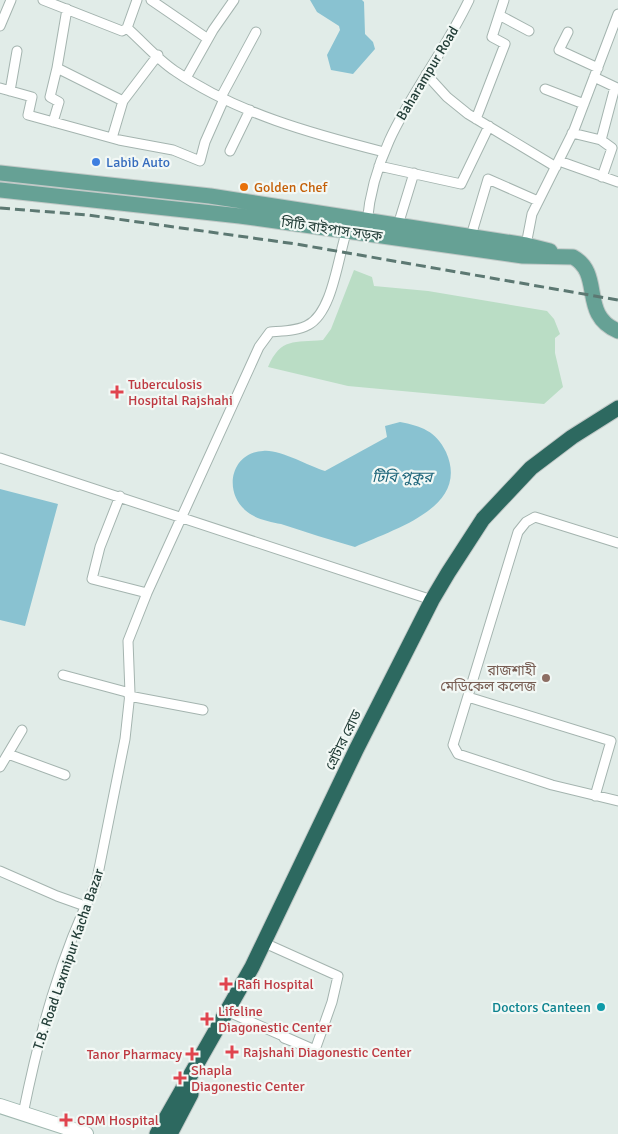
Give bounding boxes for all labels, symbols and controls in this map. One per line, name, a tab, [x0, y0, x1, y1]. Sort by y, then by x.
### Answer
street label: Baharampur Road	[393, 23, 462, 123]
place label: Labib Auto	[106, 154, 170, 171]
marker: Labib Auto	[90, 156, 102, 168]
place label: Golden Chef	[254, 179, 329, 196]
marker: Golden Chef	[238, 181, 250, 193]
street label: সিটি বাইপাস সড়ক	[279, 214, 384, 245]
place label: Tuberculosis Hospital Rajshahi	[128, 376, 233, 409]
marker: Tuberculosis Hospital Rajshahi	[110, 385, 124, 399]
water label: টিবি পুকুর	[372, 468, 435, 486]
place label: রাজশাহী মেডিকেল কলেজ	[440, 662, 537, 695]
marker: রাজশাহী মেডিকেল কলেজ	[540, 672, 552, 684]
street label: গ্রেটার রোড	[322, 707, 366, 773]
street label: T.B. Road Laxmipur Kacha Bazar	[29, 866, 108, 1052]
place label: Rafi Hospital	[237, 976, 314, 993]
marker: Rafi Hospital	[219, 977, 233, 991]
place label: Doctors Canteen	[492, 999, 591, 1016]
marker: Doctors Canteen	[595, 1001, 607, 1013]
place label: Lifeline Diagonestic Center	[218, 1003, 333, 1036]
marker: Lifeline Diagonestic Center	[200, 1012, 214, 1026]
place label: Rajshahi Diagonestic Center	[243, 1044, 412, 1061]
marker: Rajshahi Diagonestic Center	[225, 1045, 239, 1059]
place label: Tanor Pharmacy	[87, 1046, 182, 1063]
marker: Tanor Pharmacy	[186, 1048, 198, 1060]
place label: Shapla Diagonestic Center	[191, 1062, 306, 1095]
marker: Shapla Diagonestic Center	[173, 1071, 187, 1085]
place label: CDM Hospital	[77, 1112, 159, 1129]
marker: CDM Hospital	[59, 1113, 73, 1127]

